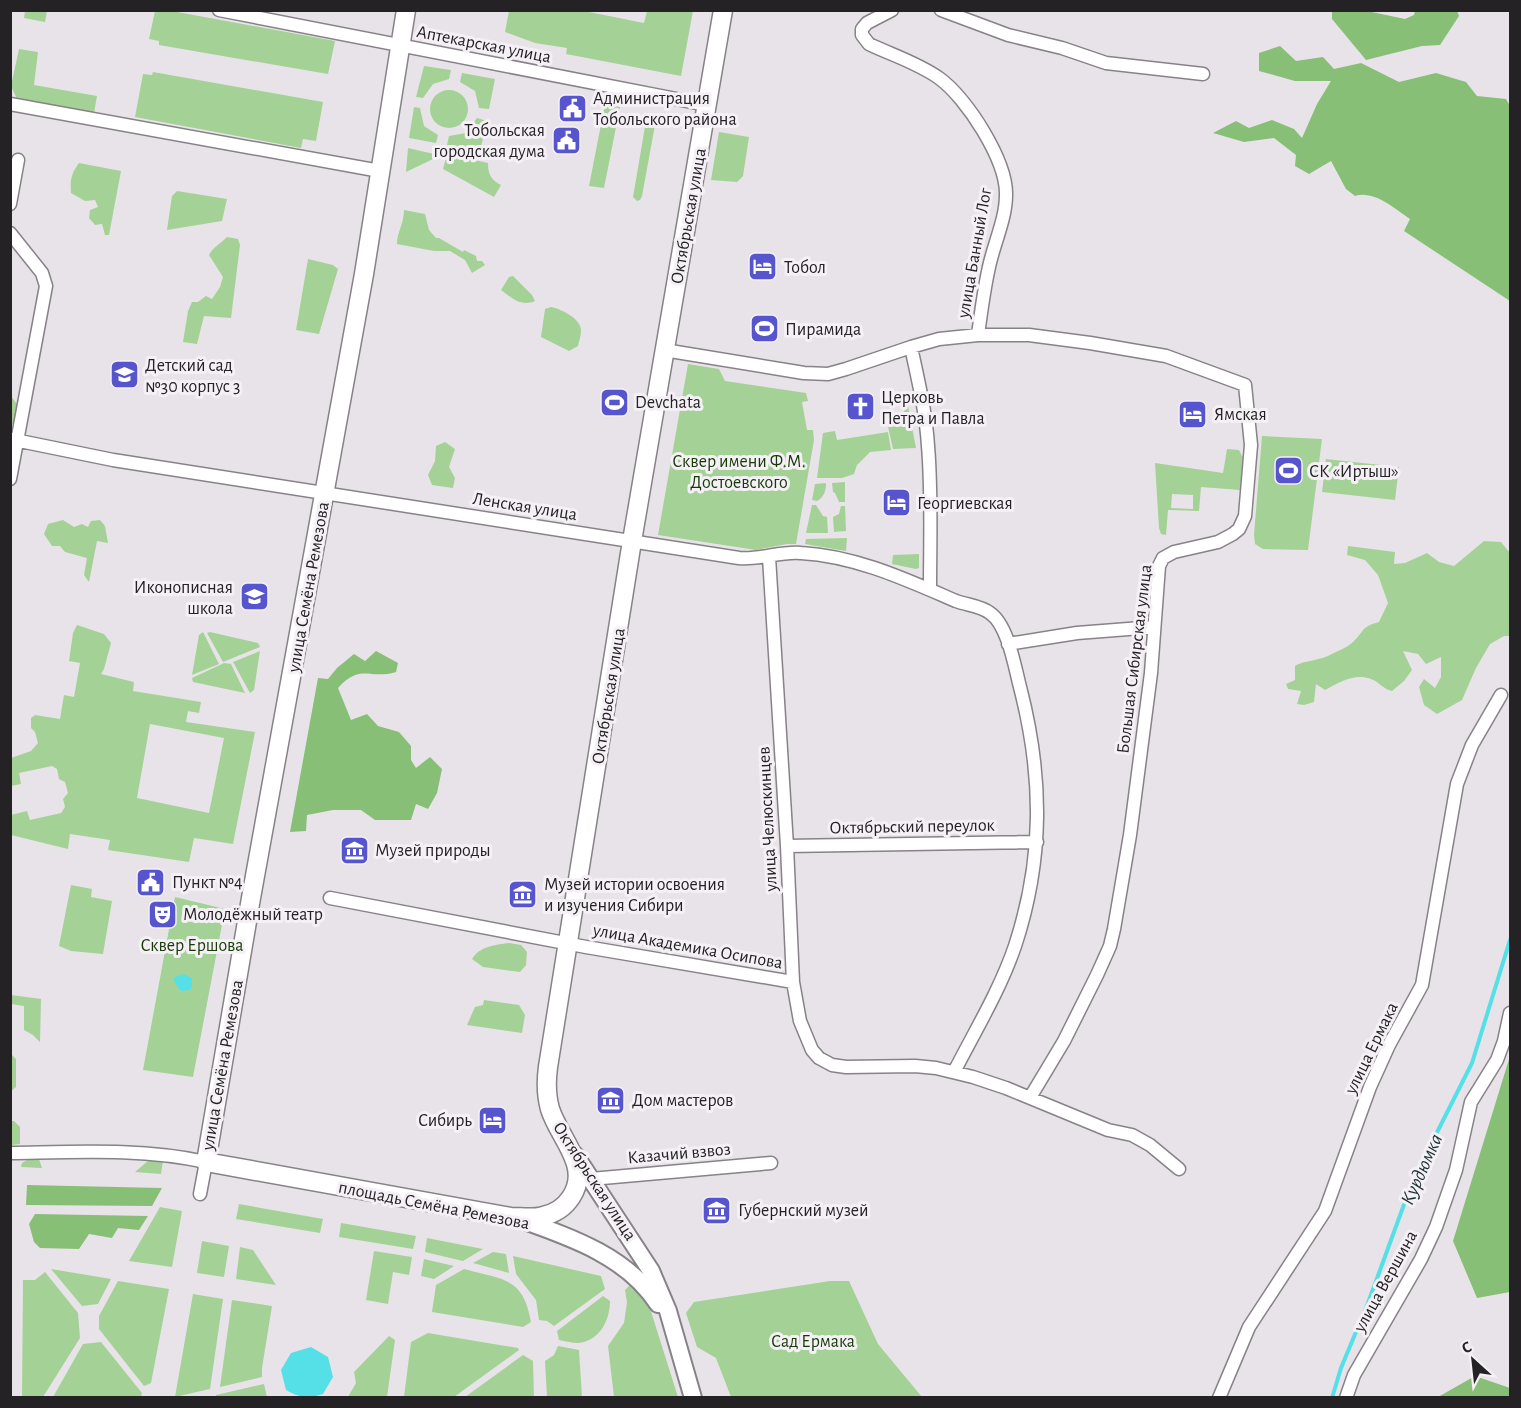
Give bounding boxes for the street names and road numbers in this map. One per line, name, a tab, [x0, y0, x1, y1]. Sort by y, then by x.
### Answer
street label: Аптекарская улица	[415, 23, 553, 67]
street label: Октябрьская улица	[667, 147, 710, 286]
street label: улица Банный Лог	[955, 186, 995, 321]
street label: Ленская улица	[471, 490, 578, 524]
street label: улица Семёна Ремезова	[285, 501, 333, 675]
street label: Большая Сибирская улица	[1113, 563, 1156, 755]
street label: Октябрьская улица	[588, 627, 629, 766]
street label: улица Челюскинцев	[755, 746, 781, 893]
street label: Октябрьский переулок	[829, 816, 996, 837]
street label: улица Академика Осипова	[591, 921, 784, 973]
street label: улица Семёна Ремезова	[199, 979, 247, 1153]
street label: улица Ермака	[1342, 1000, 1402, 1098]
street label: Октябрьская улица	[549, 1118, 640, 1244]
street label: Казачий взвоз	[627, 1141, 731, 1167]
street label: площадь Семёна Ремезова	[337, 1179, 531, 1233]
street label: улица Вершина	[1350, 1228, 1421, 1336]

